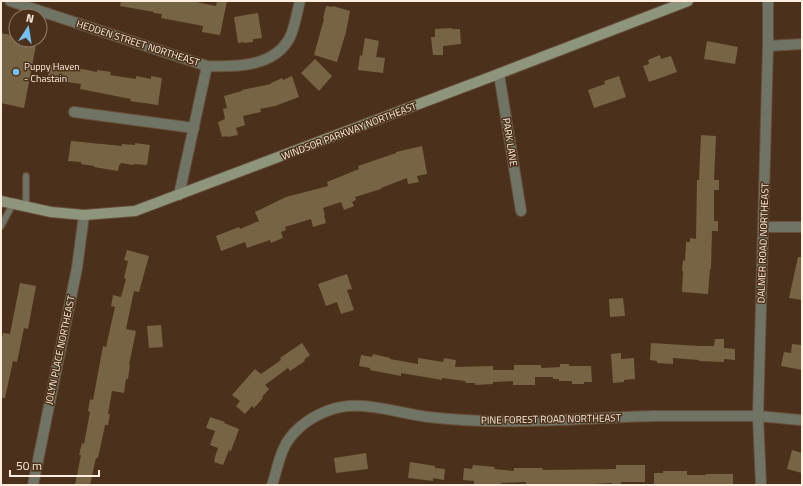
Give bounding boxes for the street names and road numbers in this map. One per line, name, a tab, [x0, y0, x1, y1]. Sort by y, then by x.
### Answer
street label: HEDDEN STREET NORTHEAST	[75, 16, 202, 70]
street label: WINDSOR PARKWAY NORTHEAST	[279, 98, 419, 164]
street label: PARK LANE	[499, 117, 521, 168]
street label: DALMER ROAD NORTHEAST	[753, 182, 773, 303]
street label: JOLYN PLACE NORTHEAST	[41, 293, 79, 406]
street label: PINE FOREST ROAD NORTHEAST	[481, 410, 622, 428]

